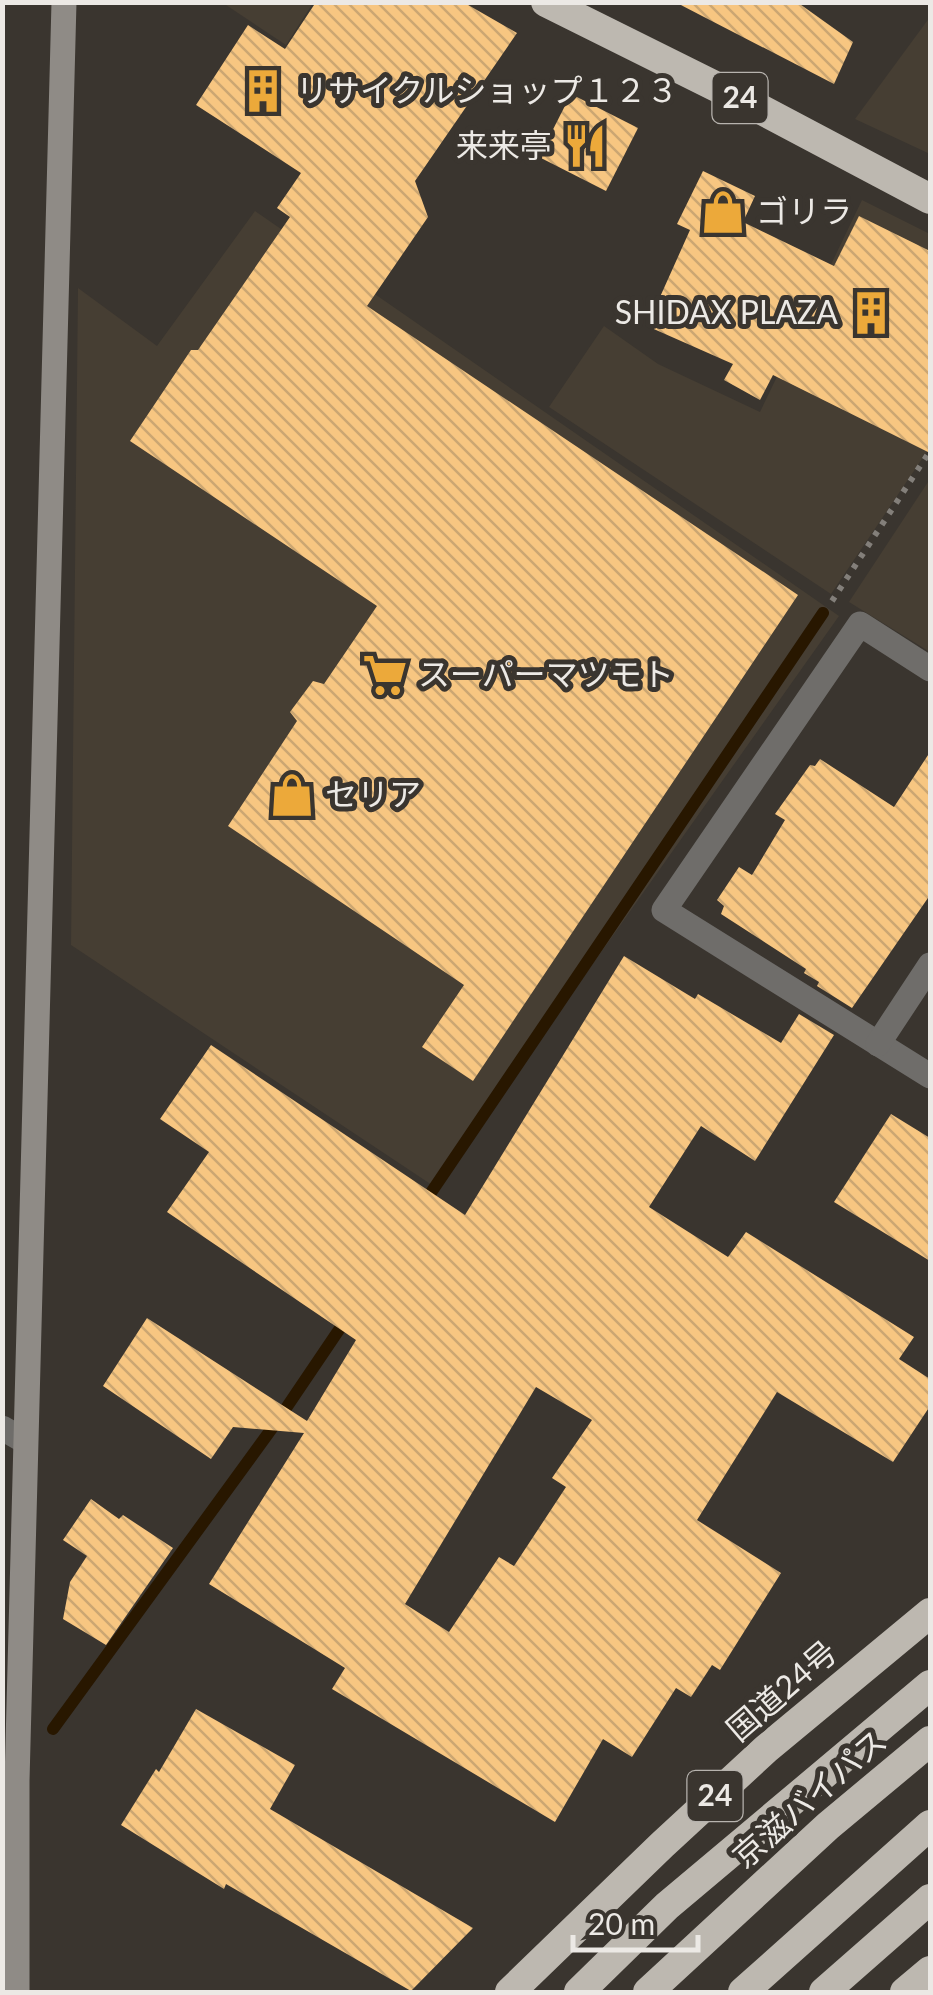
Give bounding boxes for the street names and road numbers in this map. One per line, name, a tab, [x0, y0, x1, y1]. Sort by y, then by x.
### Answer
road number: 24	[712, 73, 768, 123]
street label: 国道24号	[718, 1631, 844, 1748]
street label: 京滋バイパス	[724, 1720, 894, 1875]
road number: 24	[688, 1771, 742, 1821]

